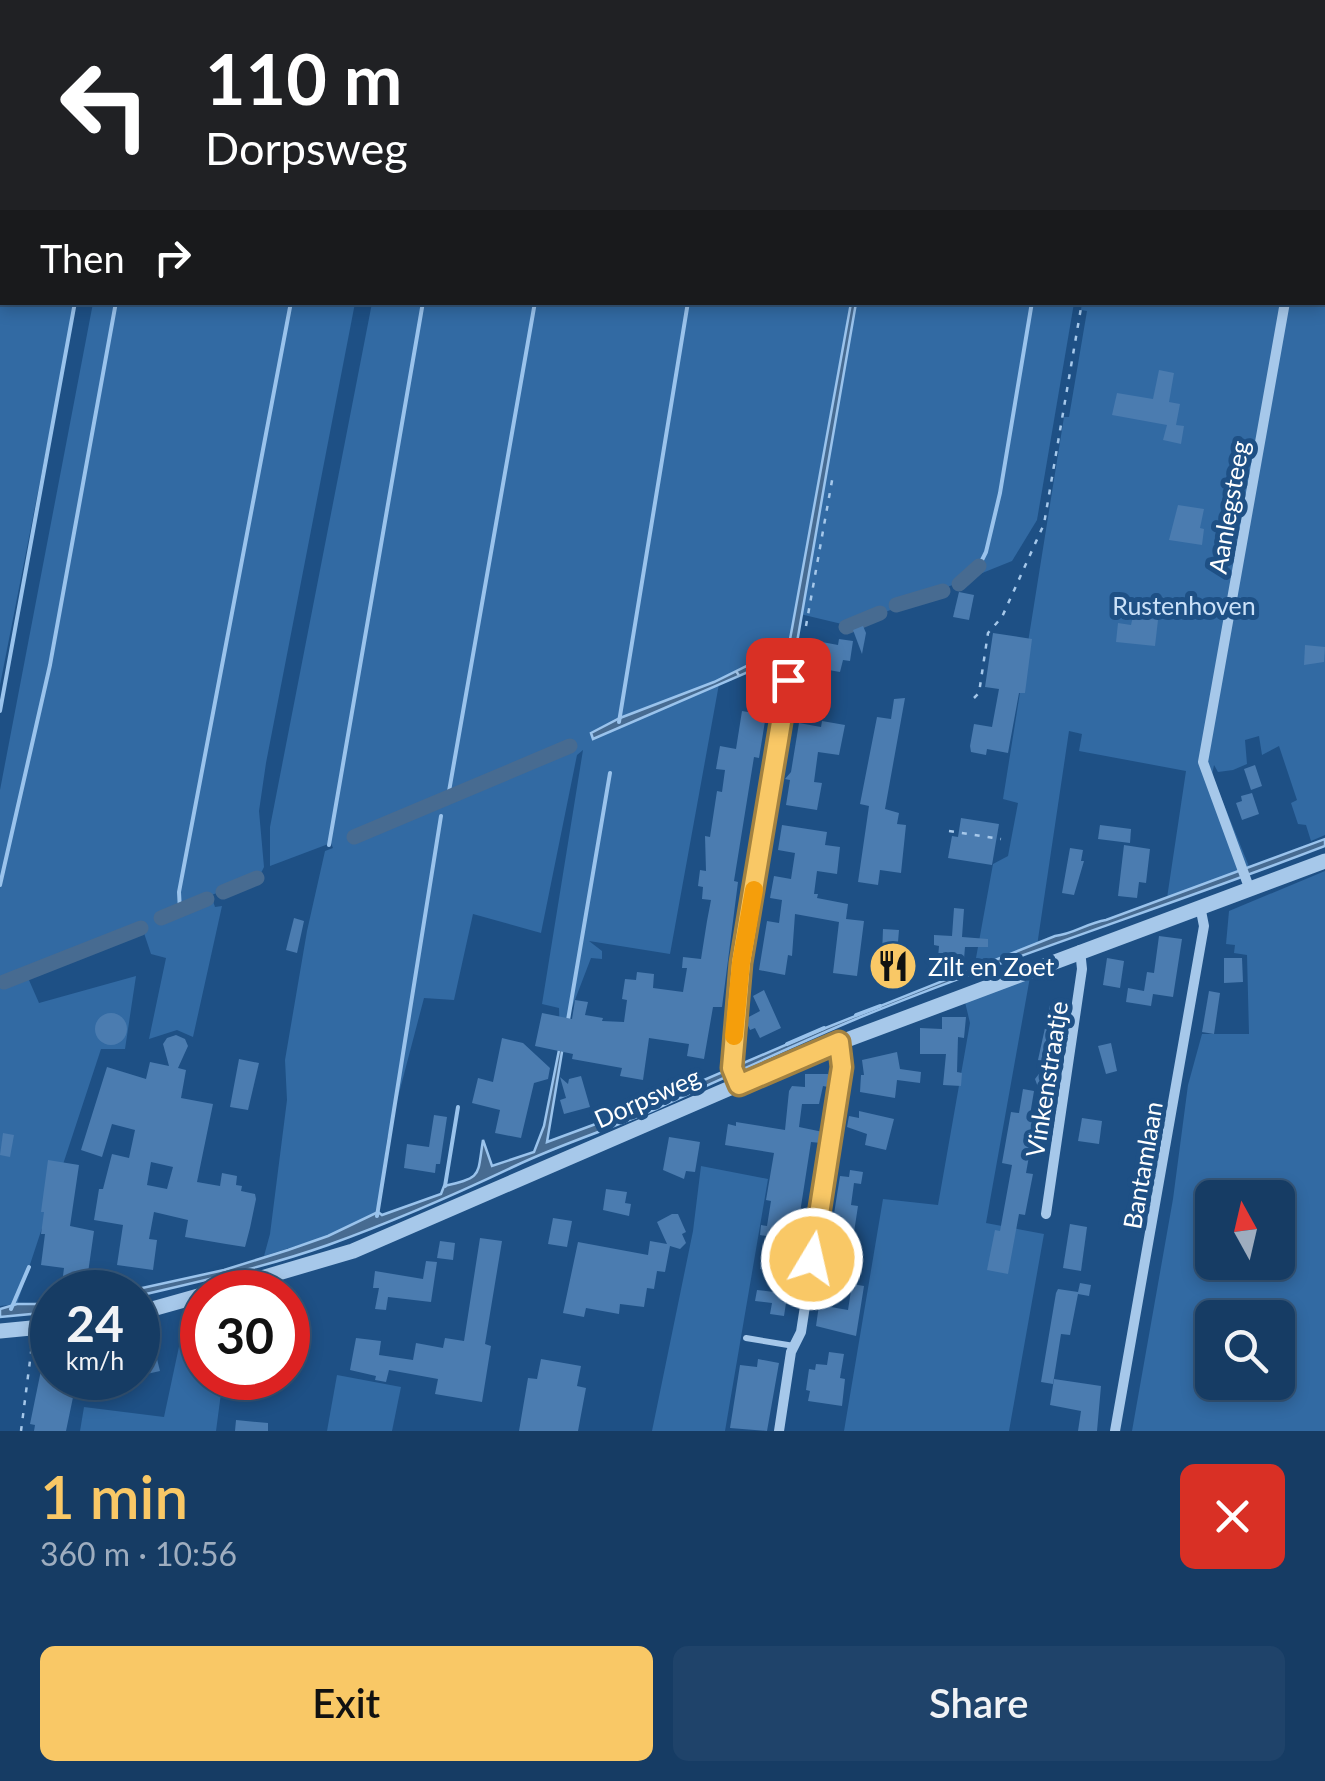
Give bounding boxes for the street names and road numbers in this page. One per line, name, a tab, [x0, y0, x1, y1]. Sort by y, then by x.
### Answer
street label: Aanlegsteeg	[1202, 438, 1254, 576]
street label: Vinkenstraatje	[1019, 999, 1073, 1159]
street label: Dorpsweg	[589, 1060, 705, 1134]
street label: Bantamlaan	[1116, 1099, 1168, 1231]

